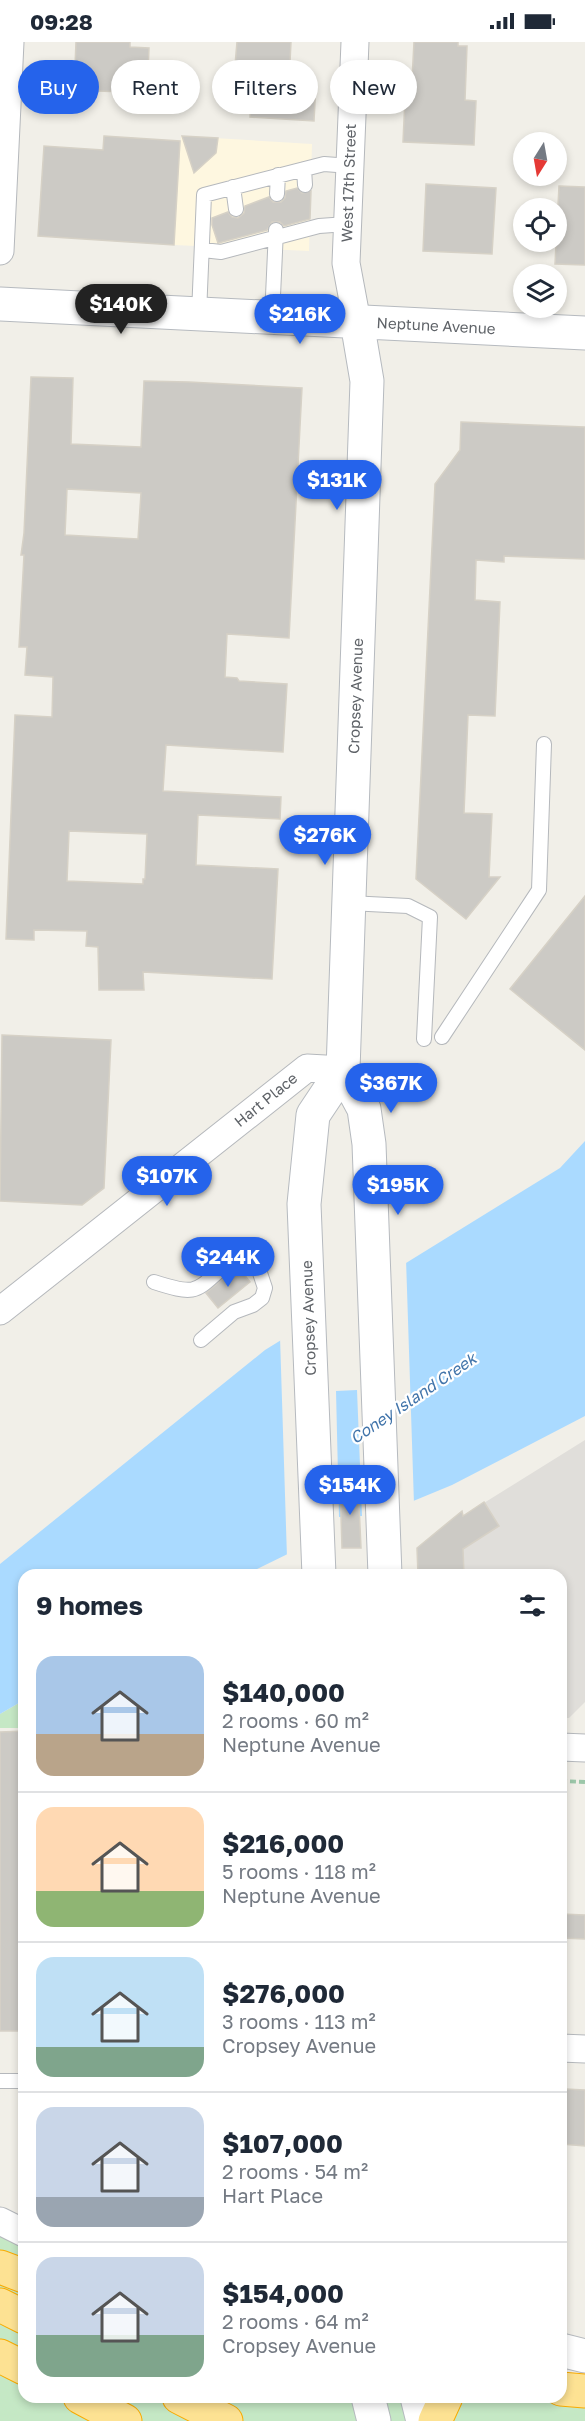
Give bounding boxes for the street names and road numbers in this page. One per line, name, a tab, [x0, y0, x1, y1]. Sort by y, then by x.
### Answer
street label: West 17th Street	[337, 123, 359, 243]
street label: Neptune Avenue	[376, 313, 496, 337]
street label: Cropsey Avenue	[344, 638, 366, 754]
street label: Hart Place	[230, 1068, 301, 1130]
street label: Cropsey Avenue	[297, 1260, 319, 1376]

